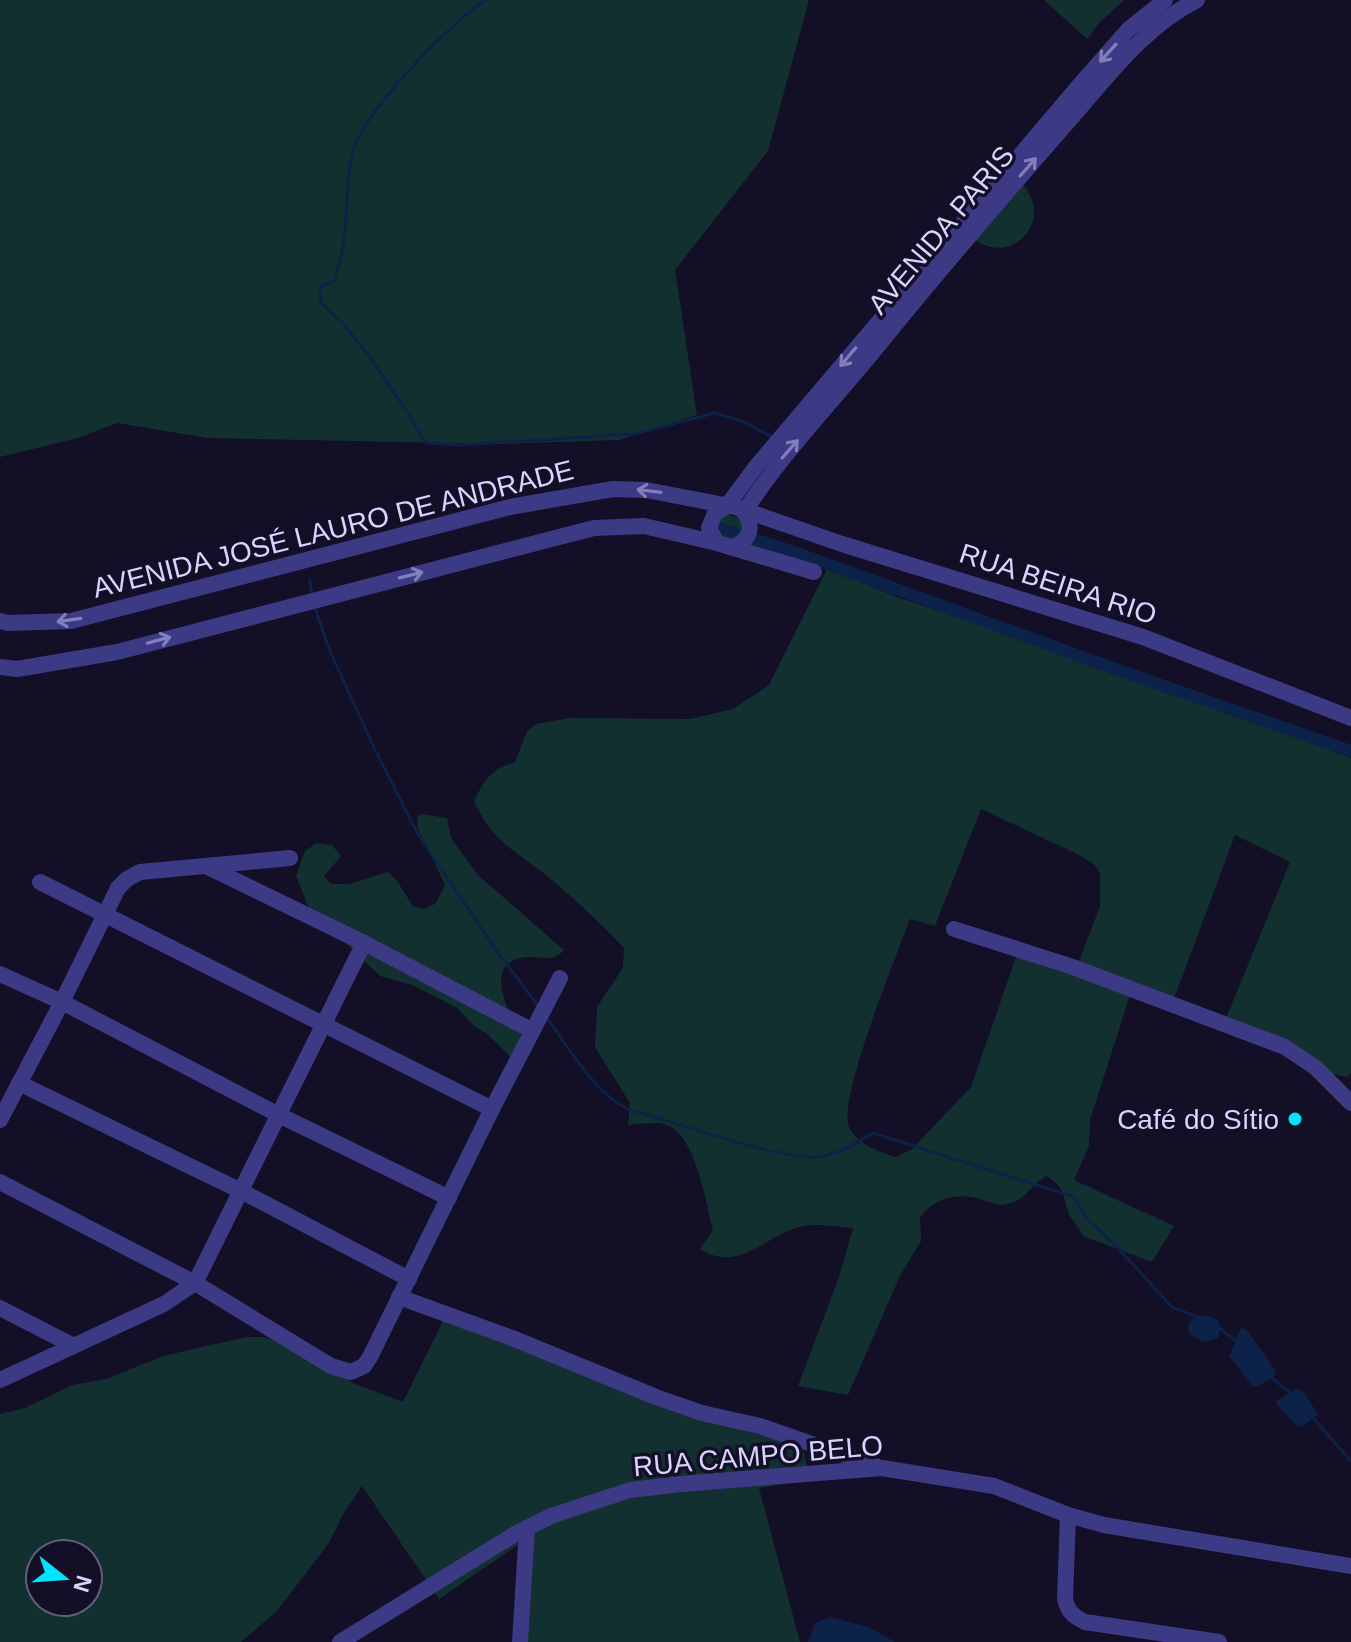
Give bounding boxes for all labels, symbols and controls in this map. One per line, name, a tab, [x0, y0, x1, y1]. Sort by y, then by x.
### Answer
one-way arrow	[1099, 43, 1117, 63]
street label: AVENIDA PARIS	[862, 140, 1020, 320]
one-way arrow	[1019, 157, 1037, 177]
one-way arrow	[839, 347, 857, 367]
one-way arrow	[781, 440, 799, 460]
street label: AVENIDA JOSÉ LAURO DE ANDRADE	[89, 454, 577, 604]
one-way arrow	[637, 483, 662, 498]
street label: RUA BEIRA RIO	[956, 538, 1160, 630]
one-way arrow	[397, 566, 423, 581]
one-way arrow	[57, 613, 83, 628]
one-way arrow	[146, 632, 172, 647]
place label: Café do Sítio	[1117, 1104, 1279, 1135]
marker: Café do Sítio	[1286, 1110, 1304, 1128]
street label: RUA CAMPO BELO	[632, 1430, 884, 1482]
north arrow	[24, 1538, 104, 1618]
text: N	[68, 1572, 97, 1595]

